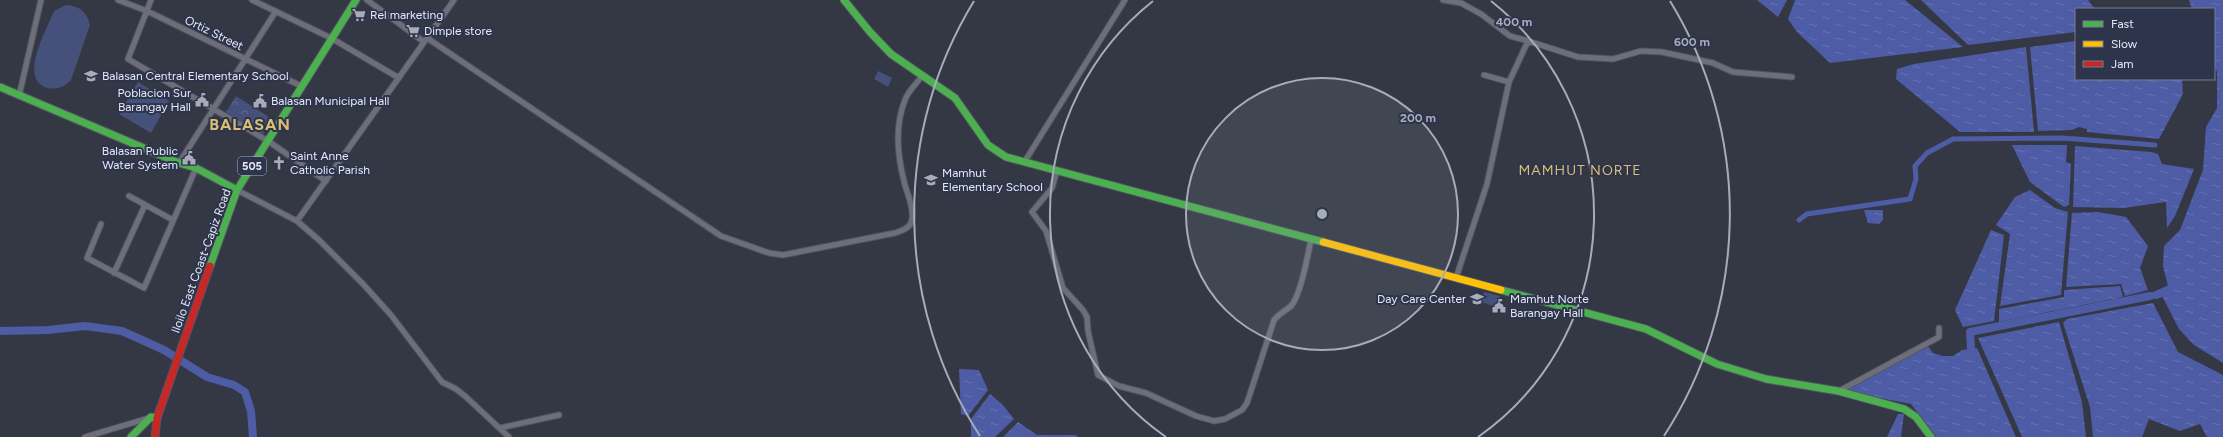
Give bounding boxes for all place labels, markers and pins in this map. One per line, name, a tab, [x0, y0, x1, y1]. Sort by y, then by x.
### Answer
supermarket icon: Rel marketing	[351, 7, 367, 23]
place label: Rel marketing	[370, 8, 443, 22]
supermarket icon: Dimple store	[405, 23, 421, 39]
place label: Dimple store	[424, 24, 493, 38]
school or university icon: Balasan Central Elementary School	[83, 68, 99, 84]
place label: Balasan Central Elementary School	[102, 69, 289, 83]
place label: Poblacion Sur Barangay Hall	[117, 86, 191, 114]
public building icon: Poblacion Sur Barangay Hall	[194, 92, 210, 108]
public building icon: Balasan Municipal Hall	[252, 93, 268, 109]
place label: Balasan Municipal Hall	[271, 94, 389, 108]
place label: Balasan Public Water System	[102, 144, 178, 172]
place label: Saint Anne Catholic Parish	[290, 149, 370, 177]
public building icon: Balasan Public Water System	[181, 150, 197, 166]
church icon: Saint Anne Catholic Parish	[271, 155, 287, 171]
place label: Mamhut Elementary School	[942, 166, 1043, 194]
school or university icon: Mamhut Elementary School	[923, 172, 939, 188]
centre of rings	[1315, 207, 1329, 221]
school or university icon: Day Care Center	[1469, 291, 1485, 307]
place label: Day Care Center	[1377, 292, 1466, 306]
place label: Mamhut Norte Barangay Hall	[1510, 292, 1589, 320]
public building icon: Mamhut Norte Barangay Hall	[1491, 298, 1507, 314]

